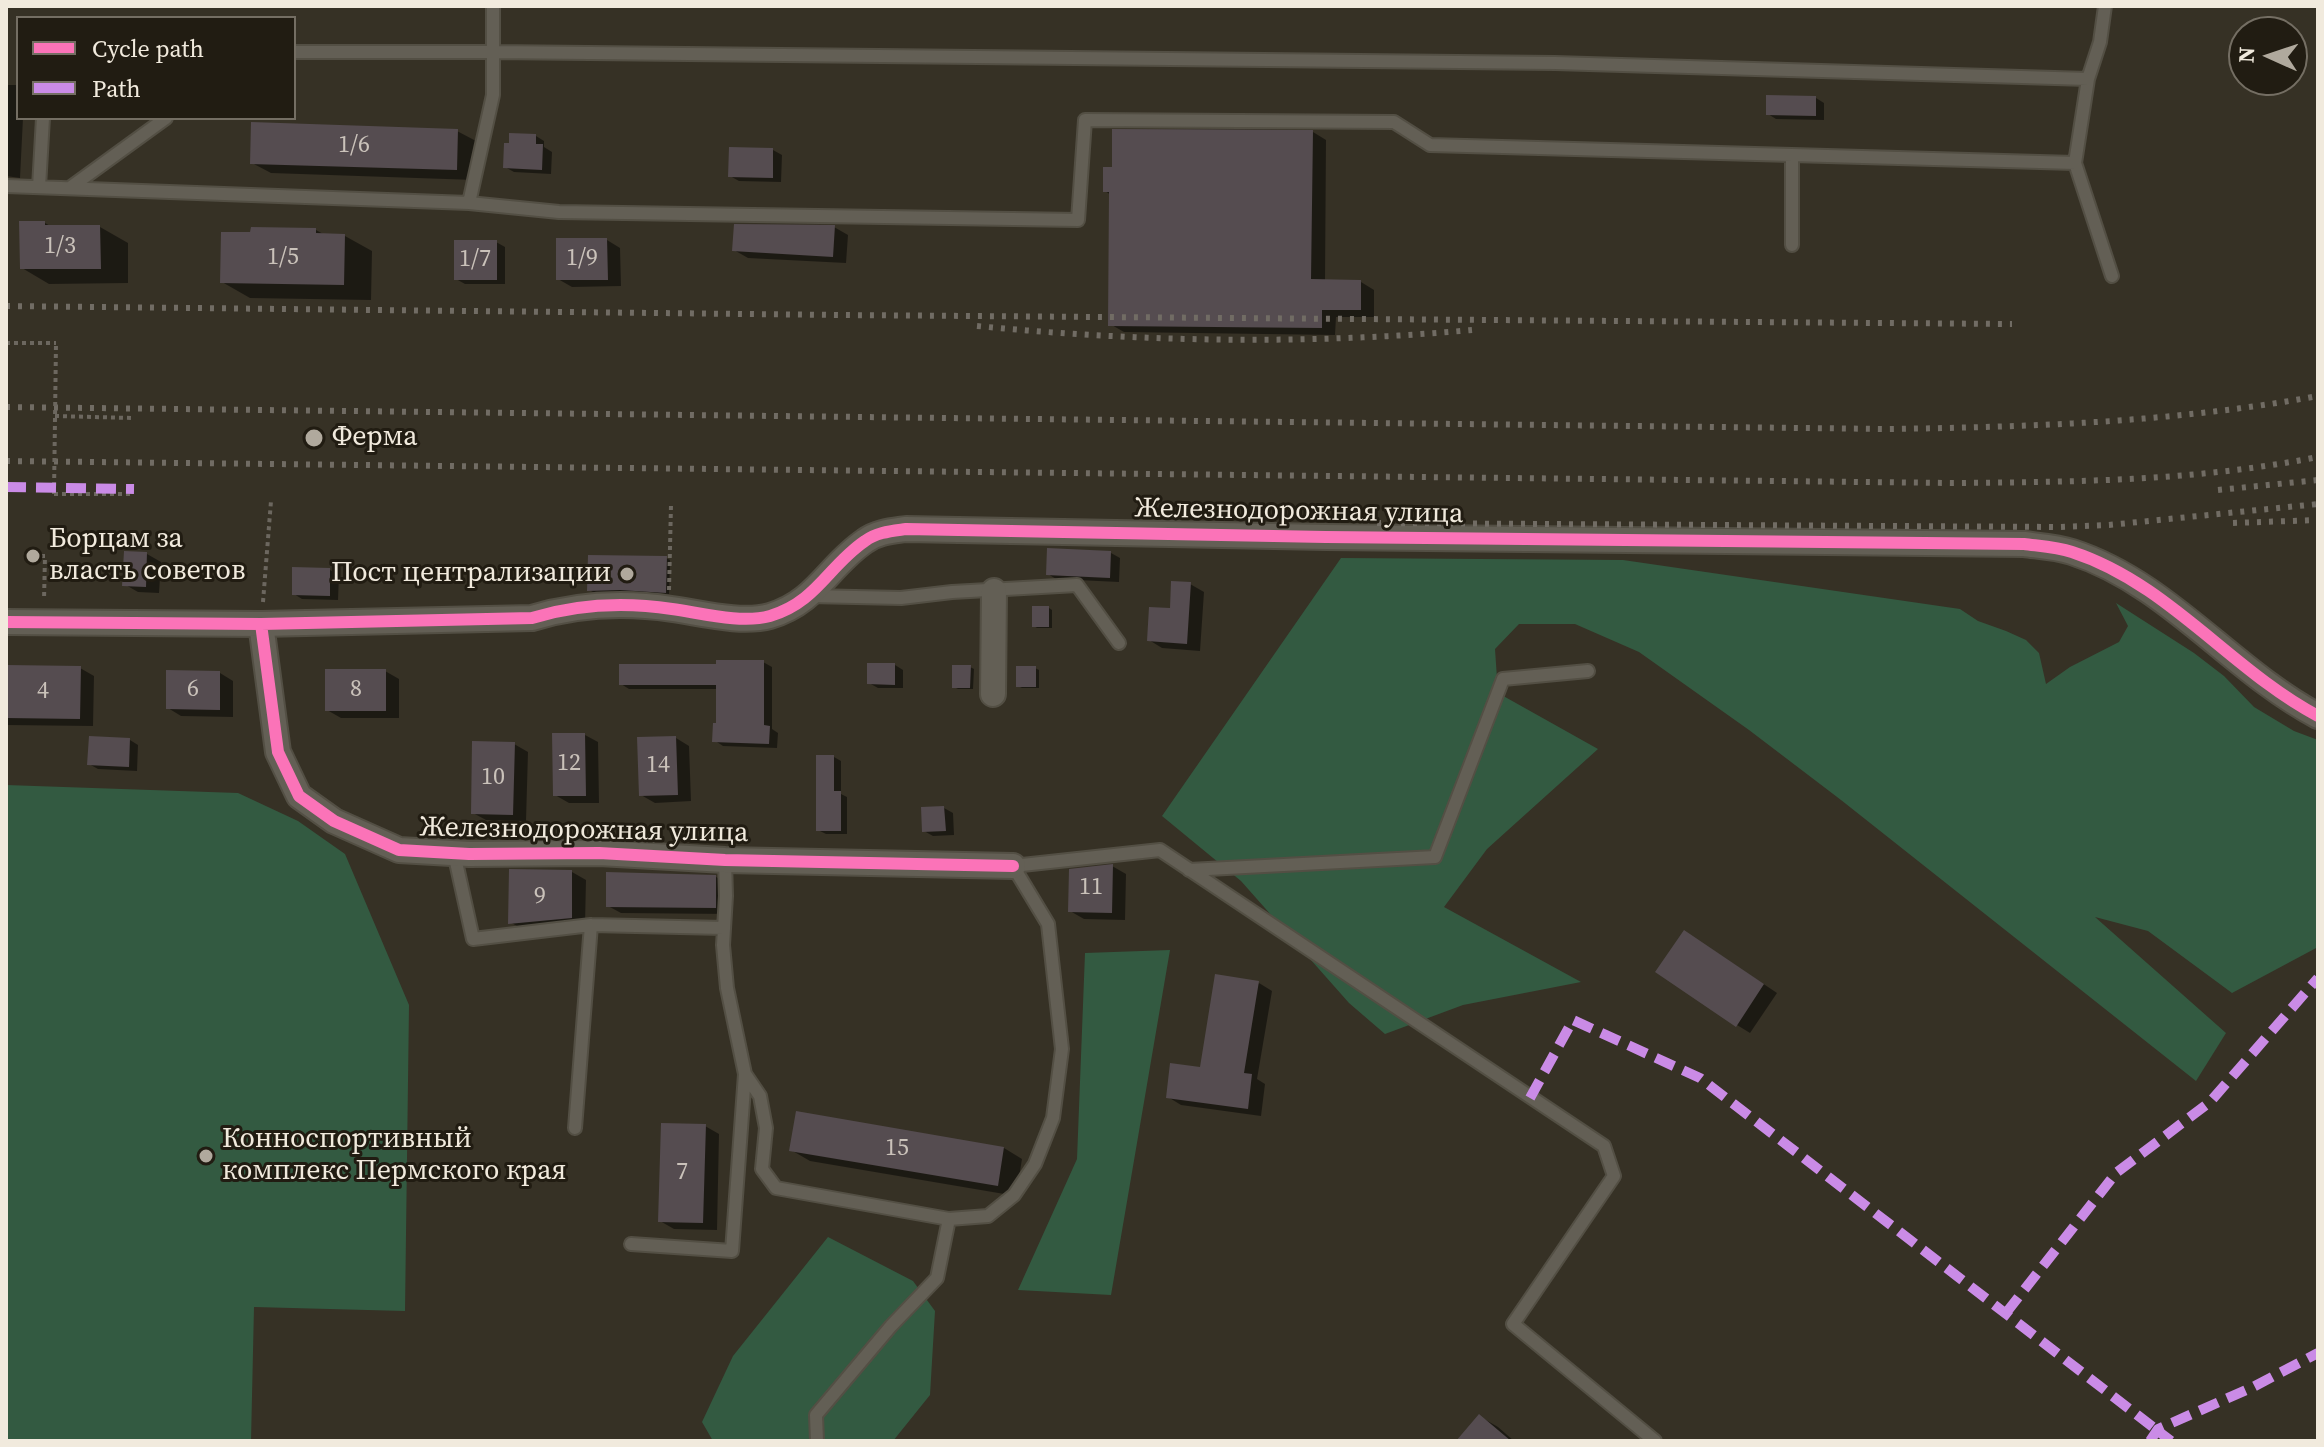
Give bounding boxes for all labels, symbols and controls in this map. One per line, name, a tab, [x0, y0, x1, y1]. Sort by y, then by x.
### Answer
legend	[16, 16, 296, 120]
north arrow	[2228, 16, 2308, 96]
text: Cycle path	[92, 32, 204, 65]
text: N	[2231, 46, 2261, 64]
text: Path	[92, 72, 141, 105]
house number: 1/6	[338, 132, 370, 160]
house number: 1/3	[44, 233, 76, 261]
house number: 1/5	[267, 244, 299, 272]
house number: 1/9	[566, 245, 598, 273]
house number: 1/7	[459, 246, 491, 274]
place label: Ферма	[332, 421, 418, 455]
marker: Ферма	[303, 427, 325, 449]
street label: Железнодорожная улица	[1134, 492, 1464, 532]
place label: Борцам за власть советов	[49, 523, 245, 589]
marker: Борцам за власть советов	[24, 547, 42, 565]
place label: Пост централизации	[331, 557, 611, 591]
marker: Пост централизации	[618, 565, 636, 583]
house number: 6	[187, 676, 199, 704]
house number: 8	[350, 676, 362, 704]
house number: 4	[37, 678, 49, 706]
house number: 12	[557, 750, 581, 778]
house number: 14	[646, 752, 670, 780]
house number: 10	[481, 764, 505, 792]
street label: Железнодорожная улица	[419, 811, 749, 851]
house number: 11	[1079, 874, 1103, 902]
house number: 9	[534, 883, 546, 911]
place label: Конноспортивный комплекс Пермского края	[222, 1123, 566, 1189]
house number: 15	[885, 1135, 909, 1163]
marker: Конноспортивный комплекс Пермского края	[197, 1147, 215, 1165]
house number: 7	[676, 1159, 688, 1187]

